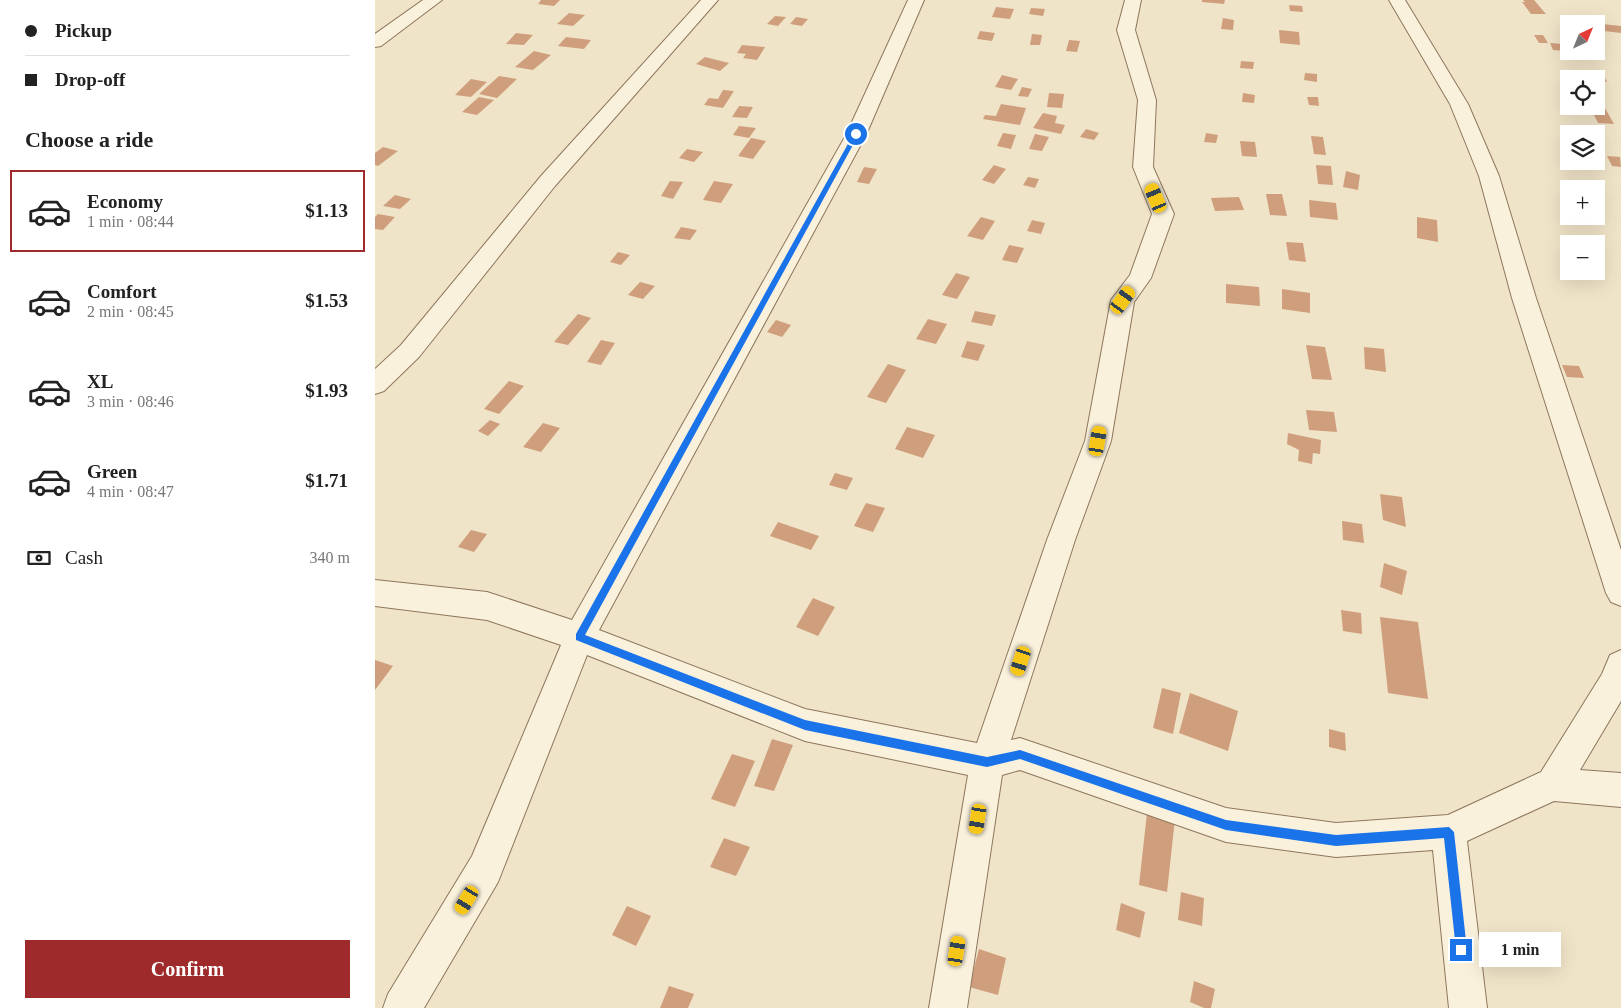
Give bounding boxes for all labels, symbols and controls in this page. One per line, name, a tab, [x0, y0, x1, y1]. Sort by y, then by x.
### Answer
north arrow	[1560, 15, 1605, 60]
map controls	[1560, 15, 1605, 280]
text: Pickup	[55, 20, 112, 41]
text: Drop-off	[55, 69, 125, 90]
button: locate	[1560, 70, 1605, 115]
route start	[845, 123, 867, 145]
button: layers	[1560, 125, 1605, 170]
text: Choose a ride	[25, 127, 153, 152]
button: +	[1560, 180, 1605, 225]
car	[1143, 181, 1168, 215]
icon: car	[27, 189, 72, 234]
text: Economy	[87, 191, 163, 212]
text: $1.13	[305, 200, 348, 221]
text: 1 min · 08:44	[87, 213, 174, 230]
button: −	[1560, 235, 1605, 280]
icon: car	[27, 279, 72, 324]
text: Comfort	[87, 281, 157, 302]
car	[1108, 283, 1137, 317]
text: $1.53	[305, 290, 348, 311]
text: 2 min · 08:45	[87, 303, 174, 320]
icon: car	[27, 369, 72, 414]
text: XL	[87, 371, 113, 392]
text: $1.93	[305, 380, 348, 401]
text: 3 min · 08:46	[87, 393, 174, 410]
car	[1088, 425, 1107, 457]
icon: car	[27, 459, 72, 504]
text: Green	[87, 461, 137, 482]
text: $1.71	[305, 470, 348, 491]
text: 4 min · 08:47	[87, 483, 174, 500]
icon: cash	[25, 544, 53, 572]
text: Cash	[65, 547, 103, 568]
text: 340 m	[310, 549, 350, 566]
car	[1009, 644, 1032, 678]
car	[968, 803, 987, 835]
car	[452, 883, 481, 917]
callout: 1 min	[1479, 932, 1561, 968]
car	[947, 935, 966, 967]
route end	[1450, 939, 1472, 961]
button: Confirm	[25, 940, 350, 998]
text: 1 min	[1501, 941, 1539, 958]

